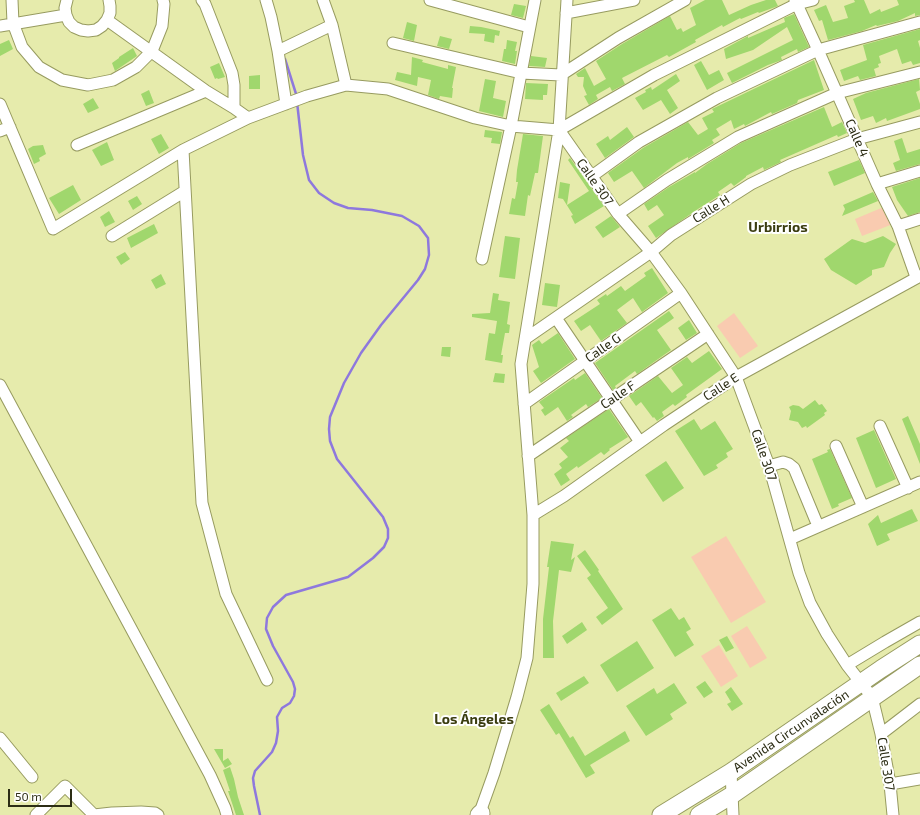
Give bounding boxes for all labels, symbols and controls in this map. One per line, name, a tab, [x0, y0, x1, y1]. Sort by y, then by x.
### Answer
street label: Calle 4	[842, 116, 872, 160]
street label: Calle 307	[573, 155, 617, 209]
street label: Calle H	[690, 192, 732, 226]
district label: Urbirrios	[748, 219, 808, 235]
street label: Calle G	[582, 330, 624, 366]
street label: Calle E	[700, 370, 742, 404]
street label: Calle F	[597, 378, 639, 412]
street label: Calle 307	[748, 427, 780, 483]
street label: Avenida Circunvalación	[730, 686, 852, 776]
district label: Los Ángeles	[434, 711, 514, 727]
street label: Calle 307	[874, 736, 898, 792]
scale bar	[10, 781, 74, 807]
text: 50 m	[15, 789, 42, 803]

